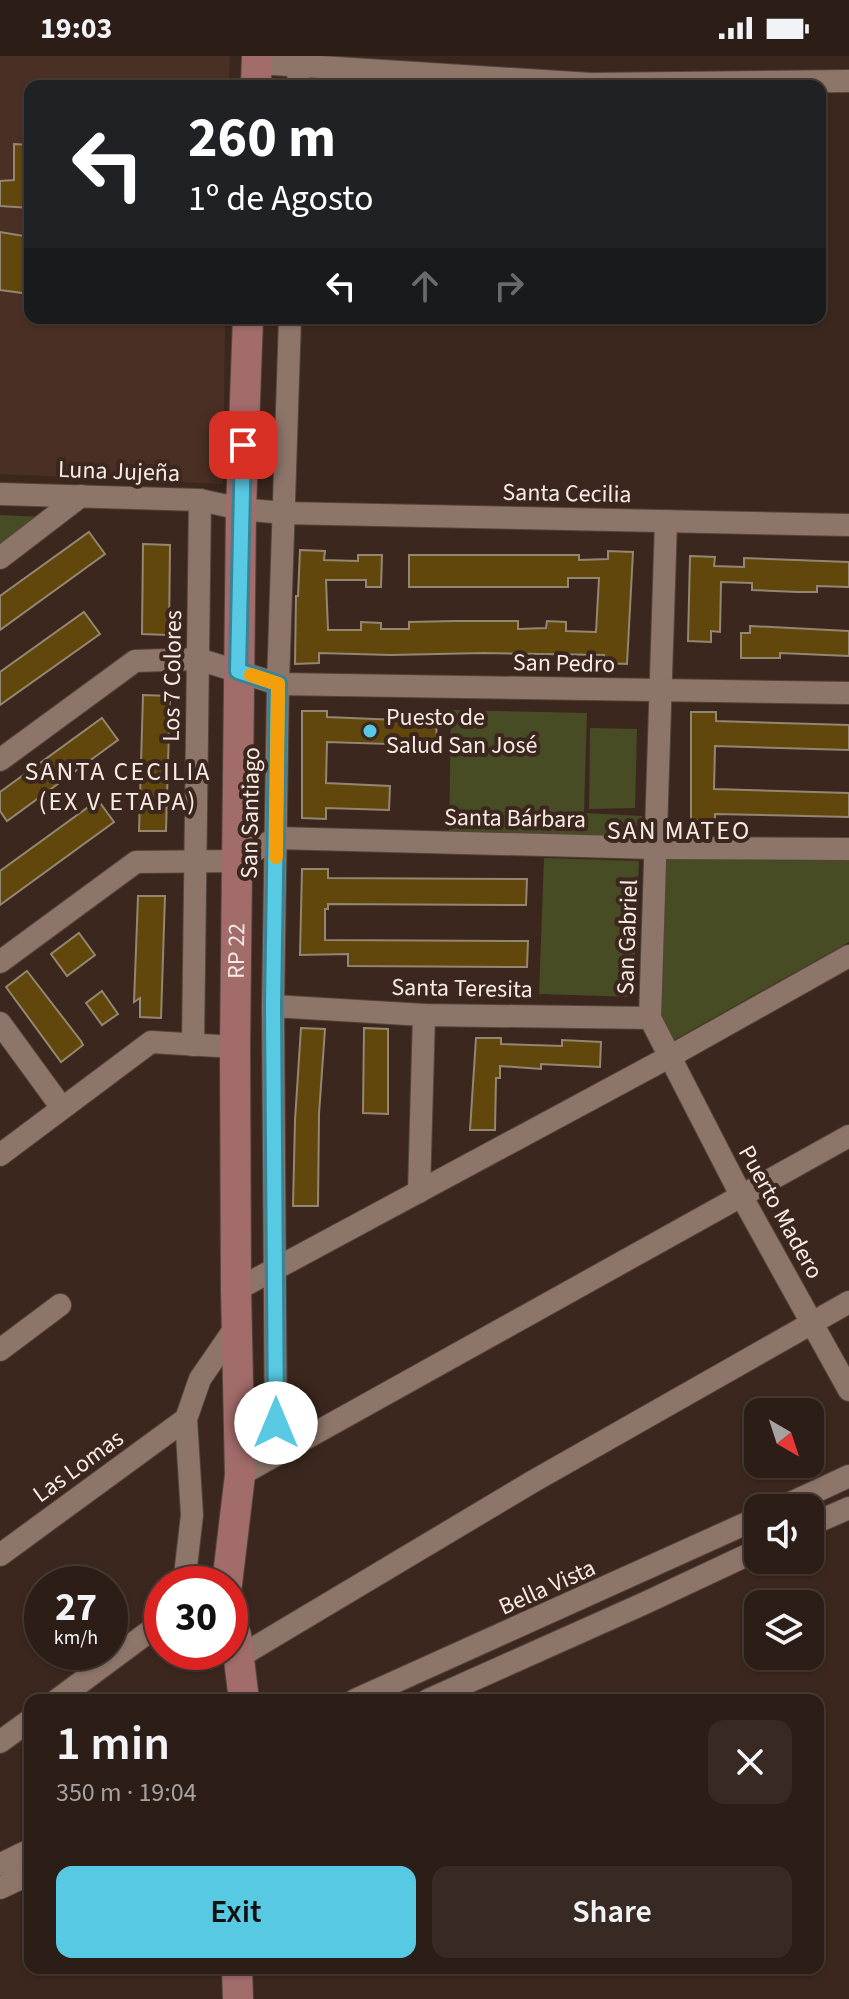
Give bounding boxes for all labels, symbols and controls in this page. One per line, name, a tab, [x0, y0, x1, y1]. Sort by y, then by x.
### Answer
text: 19:03	[40, 7, 112, 50]
text: 260 m	[188, 99, 336, 178]
icon: left	[56, 112, 160, 216]
text: 1º de Agosto	[188, 173, 373, 224]
icon: left	[319, 264, 363, 308]
icon: ahead	[403, 264, 447, 308]
icon: right	[487, 264, 531, 308]
pin	[209, 411, 277, 479]
icon: arrive	[221, 423, 265, 467]
street label: Luna Jujeña	[57, 452, 181, 491]
street label: Santa Cecilia	[502, 475, 632, 512]
street label: Los 7 Colores	[154, 610, 191, 742]
street label: San Pedro	[513, 645, 615, 682]
place label: Puesto de Salud San José	[386, 700, 537, 763]
marker: Puesto de Salud San José	[361, 722, 379, 740]
street label: San Santiago	[232, 747, 269, 879]
district label: SANTA CECILIA (EX V ETAPA)	[25, 753, 211, 820]
street label: Santa Bárbara	[444, 800, 586, 837]
district label: SAN MATEO	[607, 812, 751, 849]
street label: San Gabriel	[608, 879, 647, 995]
street label: RP 22	[219, 923, 254, 979]
street label: Santa Teresita	[391, 970, 533, 1007]
street label: Puerto Madero	[729, 1139, 832, 1286]
position arrow	[234, 1381, 318, 1465]
north arrow	[744, 1398, 824, 1478]
map controls	[744, 1398, 824, 1670]
street label: Las Lomas	[26, 1421, 131, 1511]
button: sound	[744, 1494, 824, 1574]
street label: Bella Vista	[493, 1551, 601, 1624]
speed limit sign: 30	[144, 1566, 248, 1670]
text: 27	[55, 1579, 97, 1636]
button: layers	[744, 1590, 824, 1670]
text: km/h	[54, 1624, 98, 1652]
text: 1 min	[56, 1710, 170, 1778]
button: close	[708, 1720, 792, 1804]
text: 350 m · 19:04	[56, 1774, 197, 1811]
button: Exit	[56, 1866, 416, 1958]
button: Share	[432, 1866, 792, 1958]

